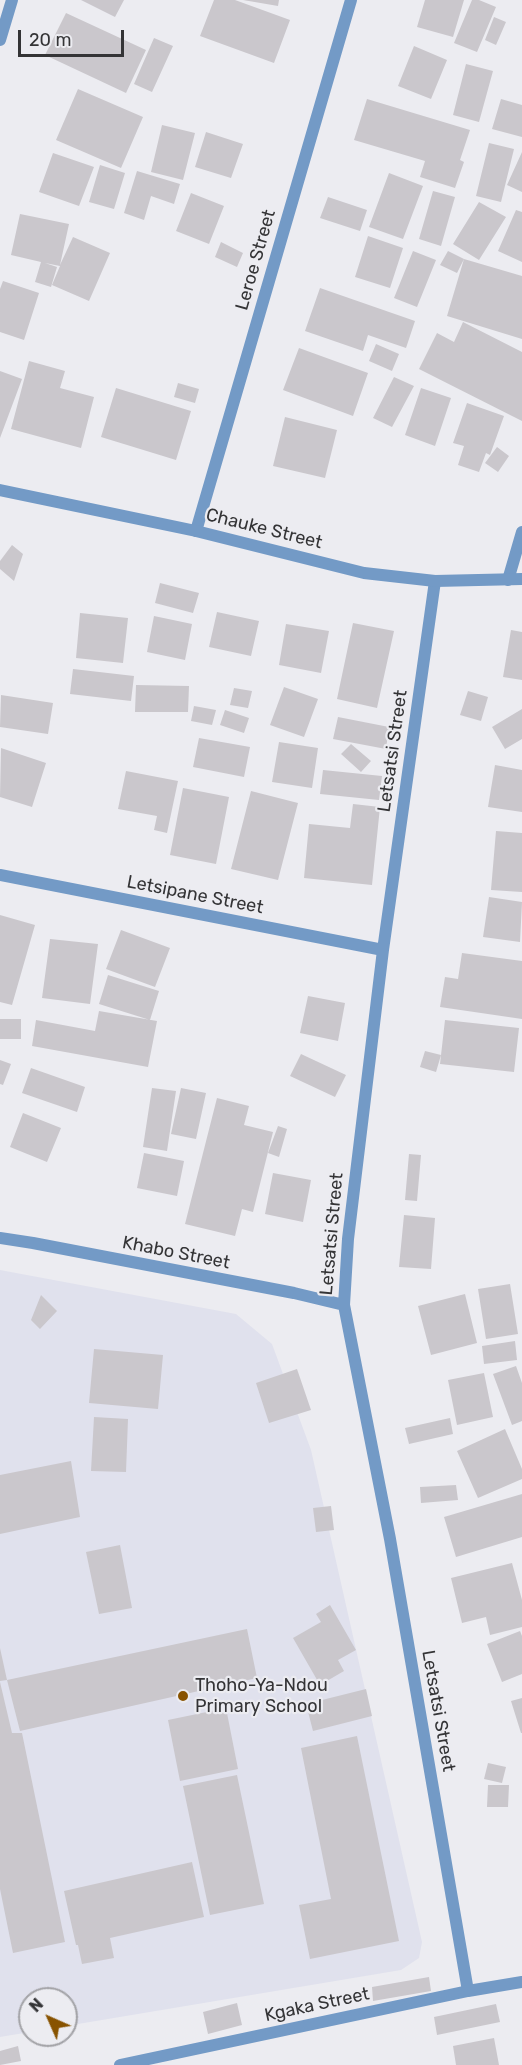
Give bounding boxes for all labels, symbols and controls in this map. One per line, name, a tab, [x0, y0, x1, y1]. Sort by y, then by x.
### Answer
scale bar	[21, 18, 128, 56]
text: 20 m	[29, 29, 71, 51]
street label: Leroe Street	[231, 207, 281, 313]
street label: Chauke Street	[204, 504, 324, 554]
street label: Letsatsi Street	[374, 689, 412, 813]
street label: Letsipane Street	[125, 871, 265, 919]
street label: Letsatsi Street	[316, 1172, 348, 1296]
street label: Khabo Street	[120, 1232, 232, 1274]
street label: Letsatsi Street	[417, 1649, 459, 1773]
place label: Thoho-Ya-Ndou Primary School	[195, 1675, 328, 1718]
marker: Thoho-Ya-Ndou Primary School	[176, 1689, 190, 1703]
street label: Kgaka Street	[263, 1983, 371, 2027]
north arrow	[18, 1987, 78, 2047]
text: N	[26, 1995, 47, 2016]

